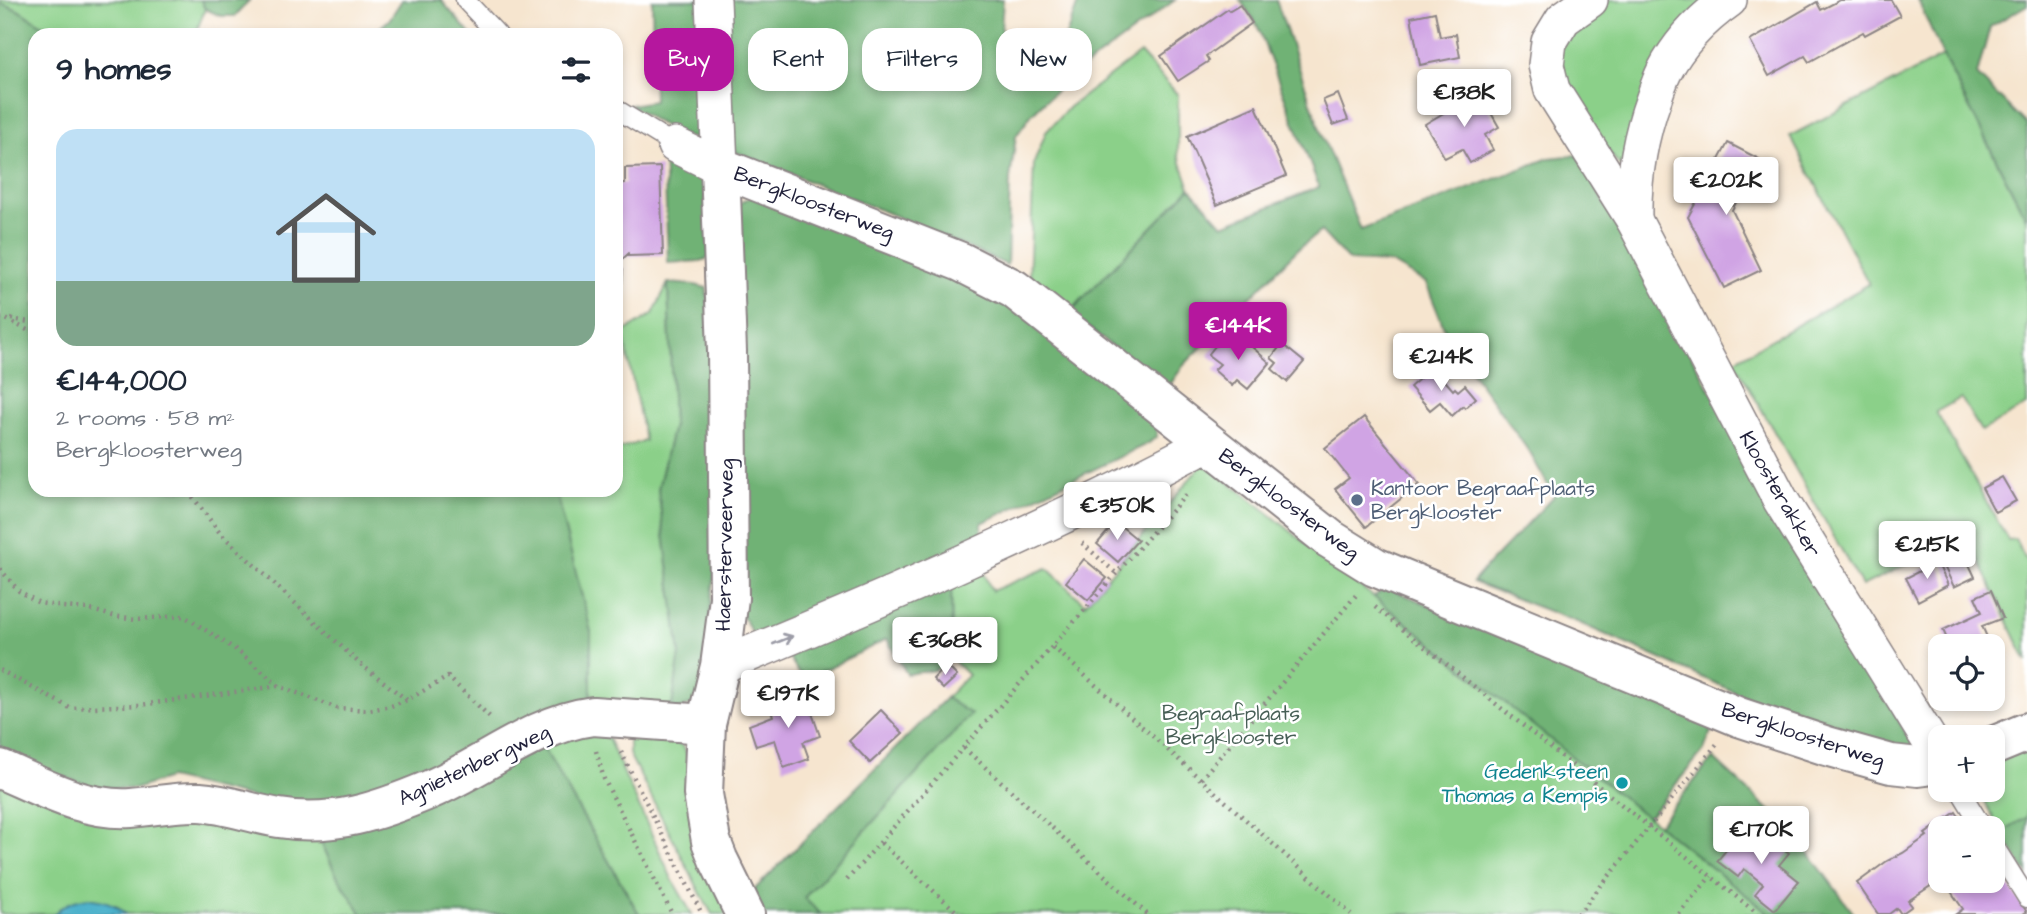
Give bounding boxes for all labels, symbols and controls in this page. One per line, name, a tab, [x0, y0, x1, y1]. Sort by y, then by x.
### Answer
chip: Buy	[644, 28, 734, 91]
chip: Rent	[748, 28, 848, 91]
chip: Filters	[862, 28, 982, 91]
chip: New	[996, 28, 1092, 91]
text: 9 homes	[56, 49, 171, 91]
icon: filters	[557, 51, 595, 89]
pin: €138K	[1415, 69, 1513, 129]
text: €138K	[1433, 76, 1495, 108]
pin: €202K	[1677, 158, 1775, 217]
street label: Bergkloosterweg	[729, 159, 899, 249]
text: €202K	[1689, 164, 1763, 196]
icon: home	[263, 175, 389, 301]
pin: €144K	[1189, 302, 1287, 362]
text: €144K	[1205, 309, 1271, 341]
pin: €214K	[1392, 334, 1490, 393]
text: €214K	[1409, 340, 1473, 372]
text: €144,000	[56, 360, 187, 402]
text: 2 rooms · 58 m²	[56, 402, 235, 434]
street label: Kloosterakker	[1732, 426, 1828, 563]
text: Bergkloosterweg	[56, 434, 242, 466]
street label: Bergkloosterweg	[1211, 441, 1366, 568]
street label: Haersterveerweg	[709, 458, 743, 632]
place label: Kantoor Begraafplaats Bergklooster	[1371, 474, 1595, 529]
pin: €350K	[1068, 482, 1166, 542]
text: €350K	[1080, 489, 1154, 521]
marker: Kantoor Begraafplaats Bergklooster	[1349, 492, 1365, 508]
pin: €215K	[1878, 522, 1976, 581]
text: €215K	[1895, 528, 1959, 560]
pin: €368K	[896, 618, 994, 677]
text: €368K	[908, 624, 982, 656]
one-way arrow	[772, 633, 794, 646]
map controls	[1928, 634, 2005, 893]
button: locate	[1928, 634, 2005, 711]
pin: €197K	[739, 670, 837, 730]
text: €197K	[757, 677, 819, 709]
street label: Bergkloosterweg	[1717, 695, 1888, 777]
park label: Begraafplaats Bergklooster	[1162, 699, 1300, 754]
street label: Agnietenbergweg	[393, 717, 556, 815]
button: +	[1928, 725, 2005, 802]
place label: Gedenksteen Thomas a Kempis	[1442, 757, 1608, 811]
marker: Gedenksteen Thomas a Kempis	[1614, 775, 1630, 791]
pin: €170K	[1712, 806, 1810, 866]
text: €170K	[1729, 813, 1793, 845]
button: −	[1928, 816, 2005, 893]

